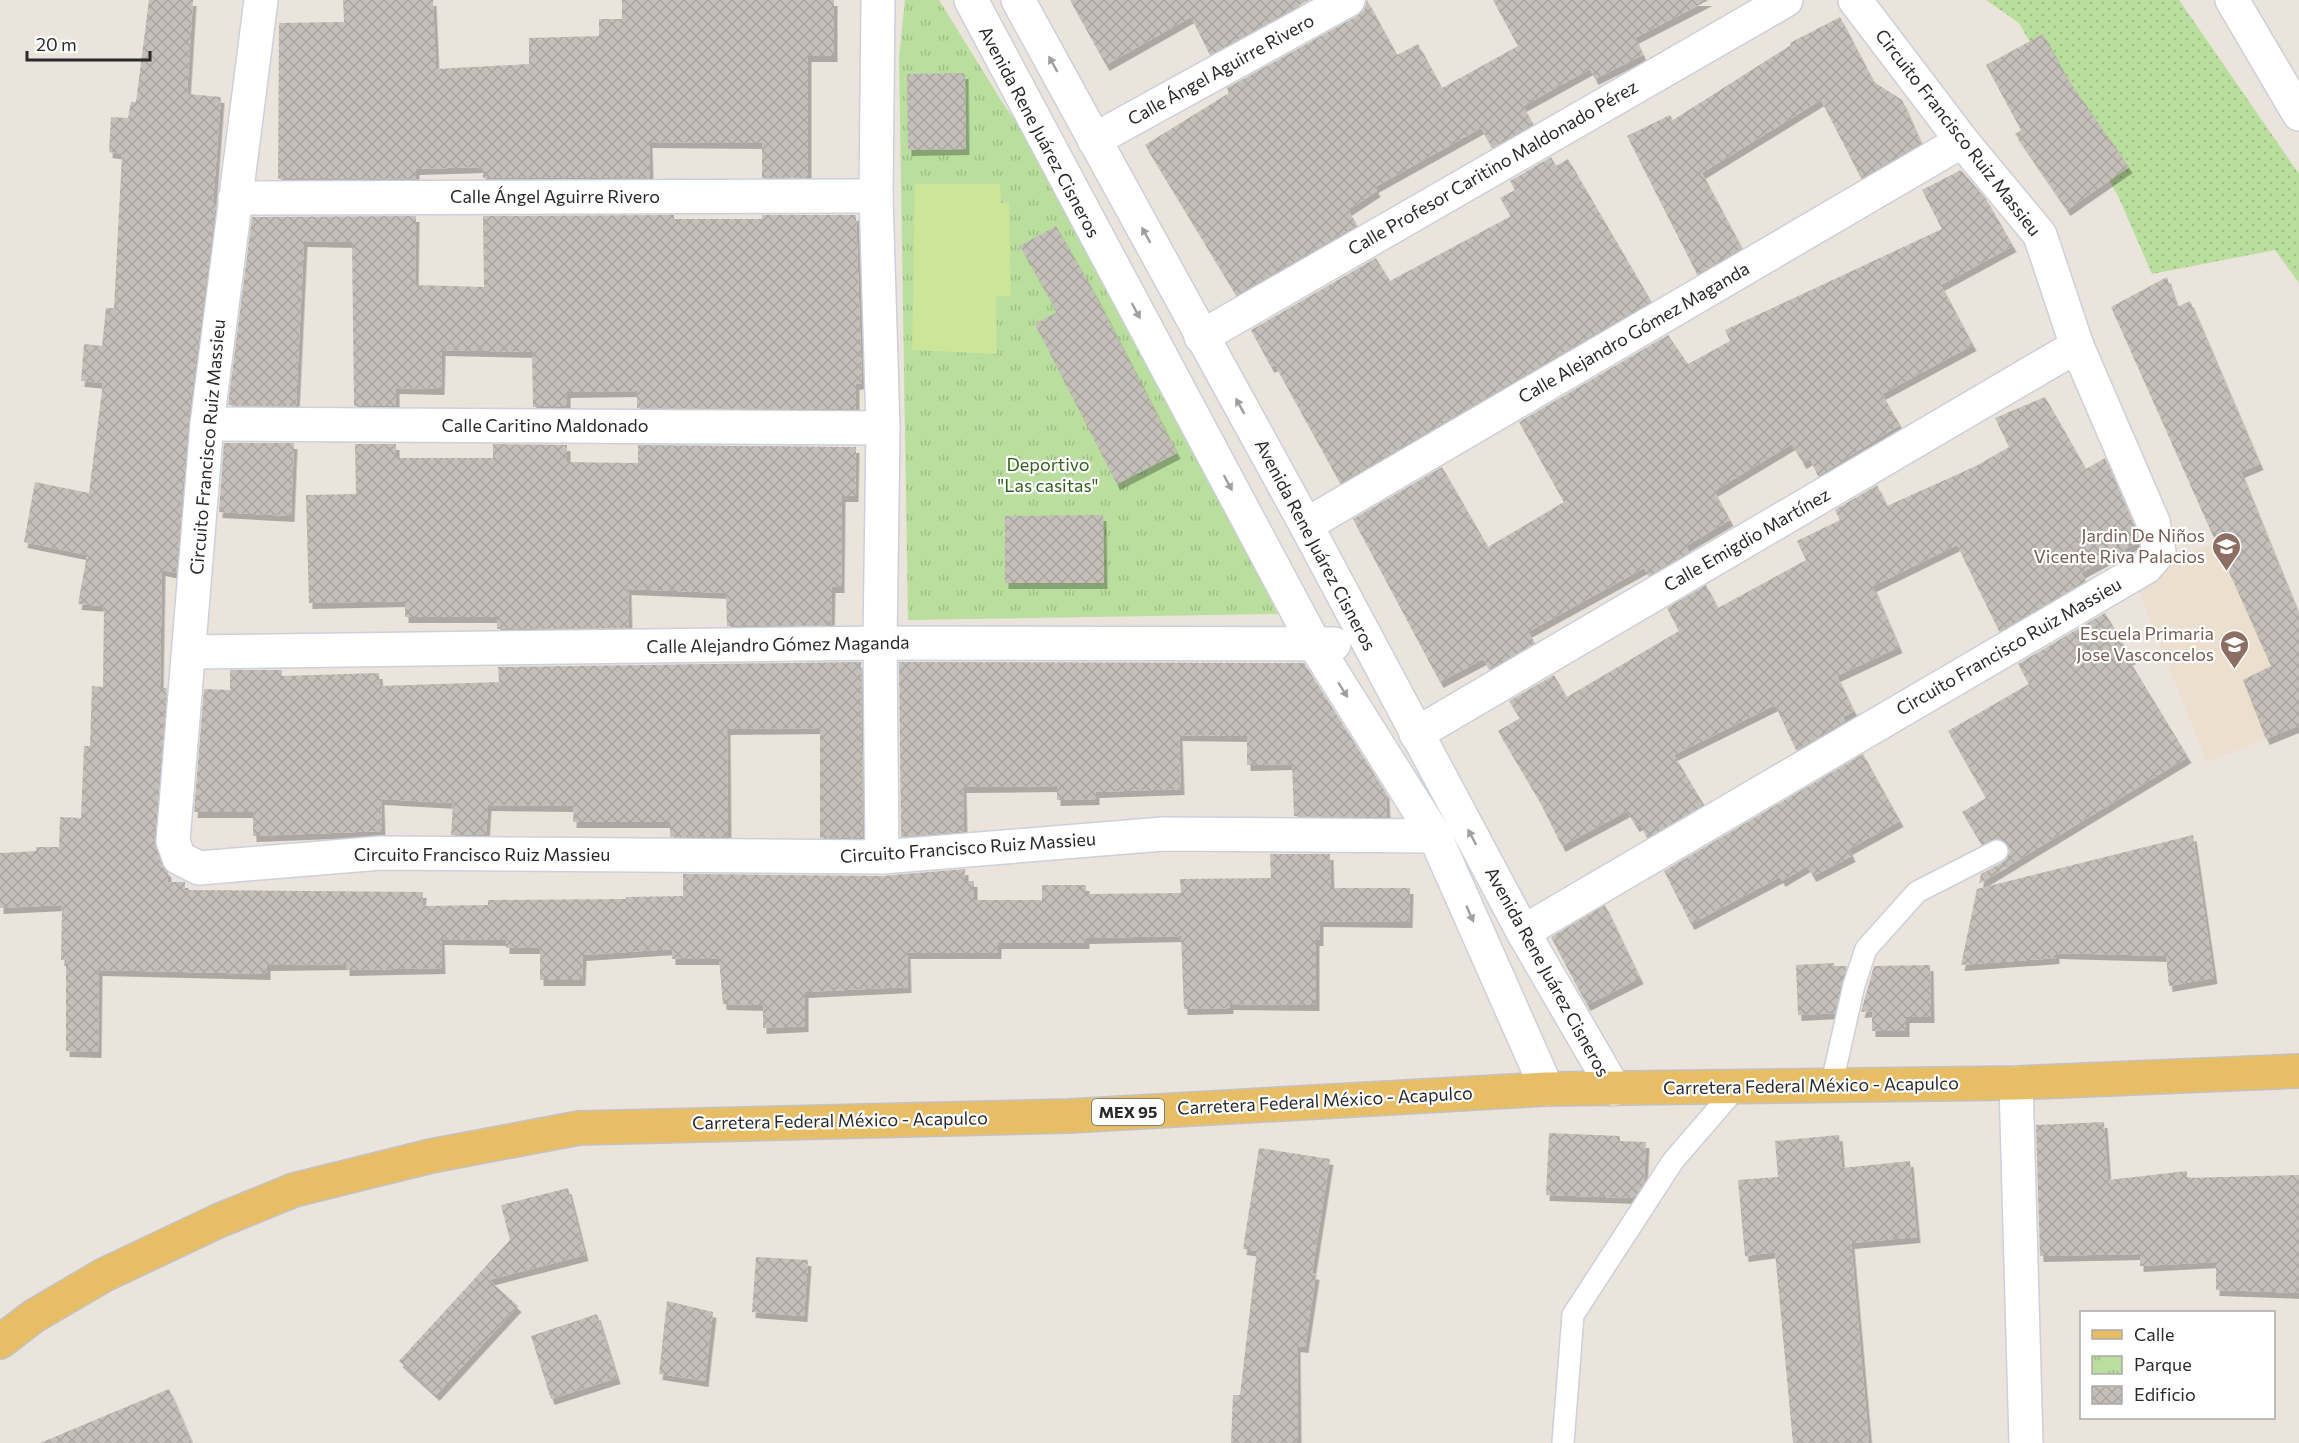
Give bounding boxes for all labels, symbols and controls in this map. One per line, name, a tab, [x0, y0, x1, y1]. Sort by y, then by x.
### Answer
street label: Calle Ángel Aguirre Rivero	[1123, 9, 1318, 130]
street label: Avenida Rene Juárez Cisneros	[975, 22, 1105, 241]
scale bar	[27, 24, 150, 62]
street label: Circuito Francisco Ruiz Massieu	[1871, 25, 2046, 240]
text: 20 m	[36, 33, 77, 55]
one-way arrow	[1048, 55, 1058, 72]
street label: Calle Profesor Caritino Maldonado Pérez	[1344, 75, 1641, 259]
street label: Calle Ángel Aguirre Rivero	[450, 185, 660, 207]
one-way arrow	[1141, 227, 1151, 244]
street label: Calle Alejandro Gómez Maganda	[1514, 257, 1753, 407]
one-way arrow	[1131, 303, 1141, 320]
street label: Circuito Francisco Ruiz Massieu	[185, 318, 229, 576]
one-way arrow	[1235, 397, 1245, 414]
street label: Calle Caritino Maldonado	[442, 414, 648, 436]
street label: Avenida Rene Juárez Cisneros	[1251, 435, 1381, 654]
park label: Deportivo "Las casitas"	[998, 453, 1098, 496]
one-way arrow	[1223, 475, 1233, 492]
street label: Calle Emigdio Martínez	[1660, 483, 1833, 596]
place label: Jardin De Niños Vicente Riva Palacios	[2034, 524, 2205, 567]
school or university icon: Jardin De Niños Vicente Riva Palacios	[2210, 530, 2242, 572]
street label: Circuito Francisco Ruiz Massieu	[1892, 572, 2125, 720]
place label: Escuela Primaria Jose Vasconcelos	[2076, 622, 2214, 665]
school or university icon: Escuela Primaria Jose Vasconcelos	[2219, 628, 2251, 670]
street label: Calle Alejandro Gómez Maganda	[646, 631, 910, 657]
one-way arrow	[1338, 682, 1349, 698]
street label: Circuito Francisco Ruiz Massieu	[839, 827, 1097, 867]
one-way arrow	[1467, 828, 1477, 845]
street label: Circuito Francisco Ruiz Massieu	[354, 843, 610, 865]
street label: Avenida Rene Juárez Cisneros	[1481, 863, 1615, 1080]
one-way arrow	[1465, 906, 1474, 923]
street label: Carretera Federal México - Acapulco	[1663, 1071, 1959, 1099]
street label: Carretera Federal México - Acapulco	[1177, 1081, 1473, 1119]
road number: MEX 95	[1092, 1099, 1164, 1125]
street label: Carretera Federal México - Acapulco	[692, 1106, 988, 1134]
legend	[2080, 1311, 2275, 1419]
text: Calle	[2134, 1323, 2174, 1345]
text: Parque	[2134, 1353, 2192, 1375]
text: Edificio	[2134, 1383, 2196, 1405]

